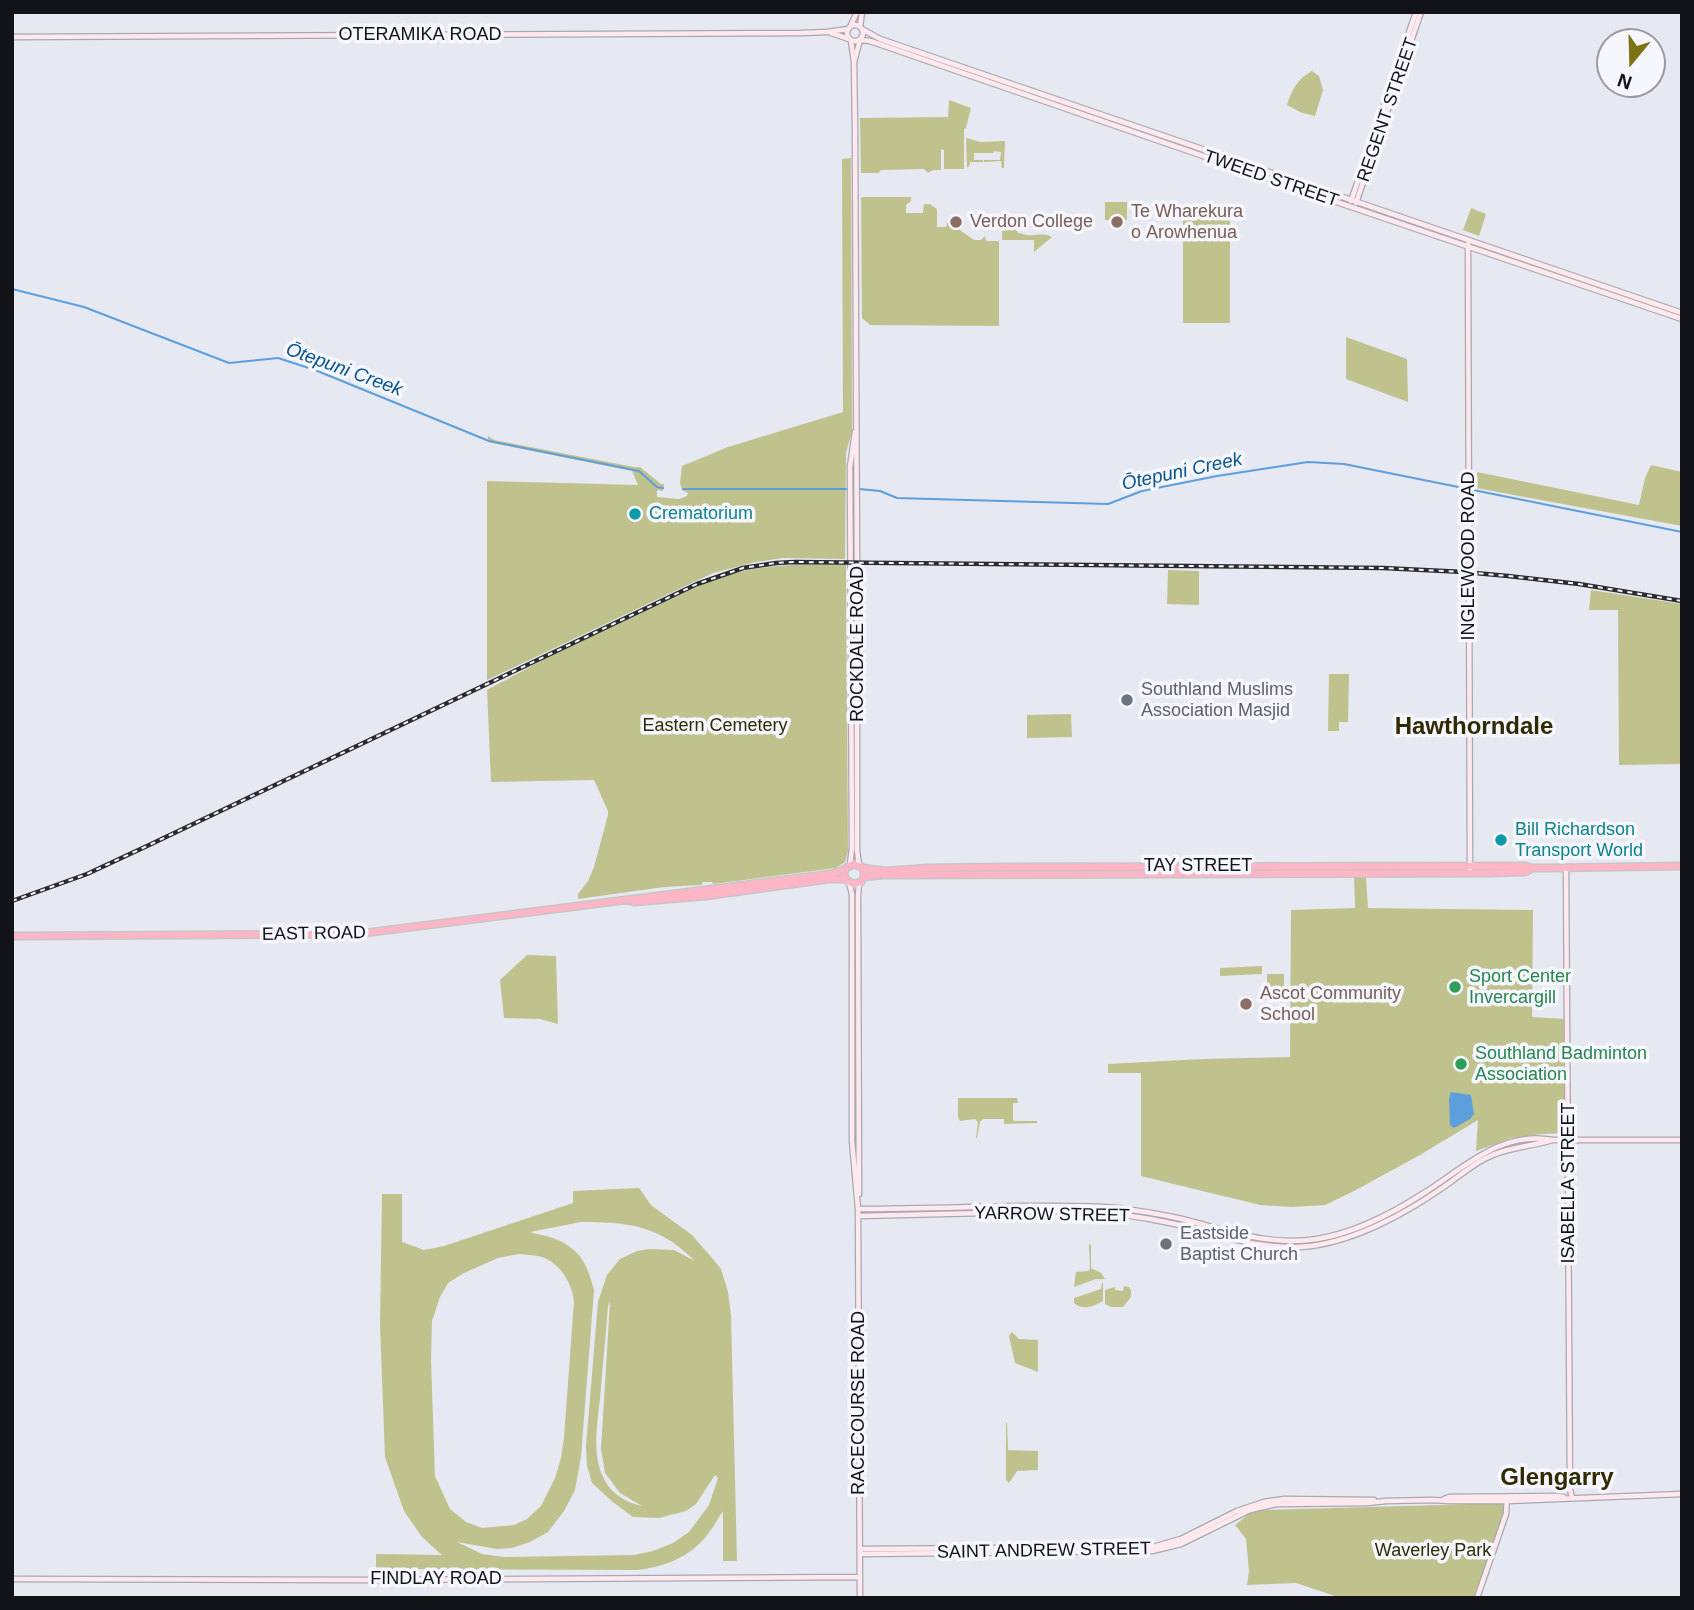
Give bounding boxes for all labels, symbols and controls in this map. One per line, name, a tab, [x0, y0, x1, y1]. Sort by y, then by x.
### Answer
street label: OTERAMIKA ROAD	[338, 24, 502, 46]
north arrow	[1596, 28, 1666, 98]
street label: REGENT STREET	[1353, 35, 1423, 185]
text: N	[1615, 69, 1635, 94]
street label: TWEED STREET	[1201, 146, 1341, 212]
place label: Te Wharekura o Arowhenua	[1131, 201, 1243, 244]
place label: Verdon College	[970, 211, 1093, 233]
marker: Verdon College	[948, 214, 964, 230]
marker: Te Wharekura o Arowhenua	[1109, 214, 1125, 230]
water label: Ōtepuni Creek	[283, 338, 405, 402]
water label: Ōtepuni Creek	[1120, 448, 1244, 496]
street label: INGLEWOOD ROAD	[1458, 471, 1480, 641]
place label: Crematorium	[649, 503, 753, 525]
marker: Crematorium	[627, 506, 643, 522]
street label: ROCKDALE ROAD	[847, 566, 869, 722]
place label: Southland Muslims Association Masjid	[1141, 679, 1293, 722]
marker: Southland Muslims Association Masjid	[1119, 692, 1135, 708]
district label: Hawthorndale	[1395, 713, 1553, 741]
park label: Eastern Cemetery	[642, 715, 788, 737]
place label: Bill Richardson Transport World	[1515, 819, 1643, 862]
marker: Bill Richardson Transport World	[1493, 832, 1509, 848]
street label: TAY STREET	[1144, 855, 1252, 877]
street label: EAST ROAD	[262, 922, 366, 946]
place label: Sport Center Invercargill	[1469, 966, 1571, 1009]
marker: Sport Center Invercargill	[1447, 979, 1463, 995]
place label: Ascot Community School	[1260, 983, 1401, 1026]
marker: Ascot Community School	[1238, 996, 1254, 1012]
place label: Southland Badminton Association	[1475, 1043, 1647, 1086]
marker: Southland Badminton Association	[1453, 1056, 1469, 1072]
street label: ISABELLA STREET	[1558, 1102, 1580, 1264]
street label: YARROW STREET	[974, 1203, 1130, 1227]
place label: Eastside Baptist Church	[1180, 1223, 1298, 1266]
marker: Eastside Baptist Church	[1158, 1236, 1174, 1252]
street label: RACECOURSE ROAD	[848, 1311, 870, 1495]
district label: Glengarry	[1500, 1464, 1614, 1492]
street label: SAINT ANDREW STREET	[937, 1538, 1151, 1564]
park label: Waverley Park	[1375, 1540, 1491, 1562]
street label: FINDLAY ROAD	[370, 1568, 502, 1590]

